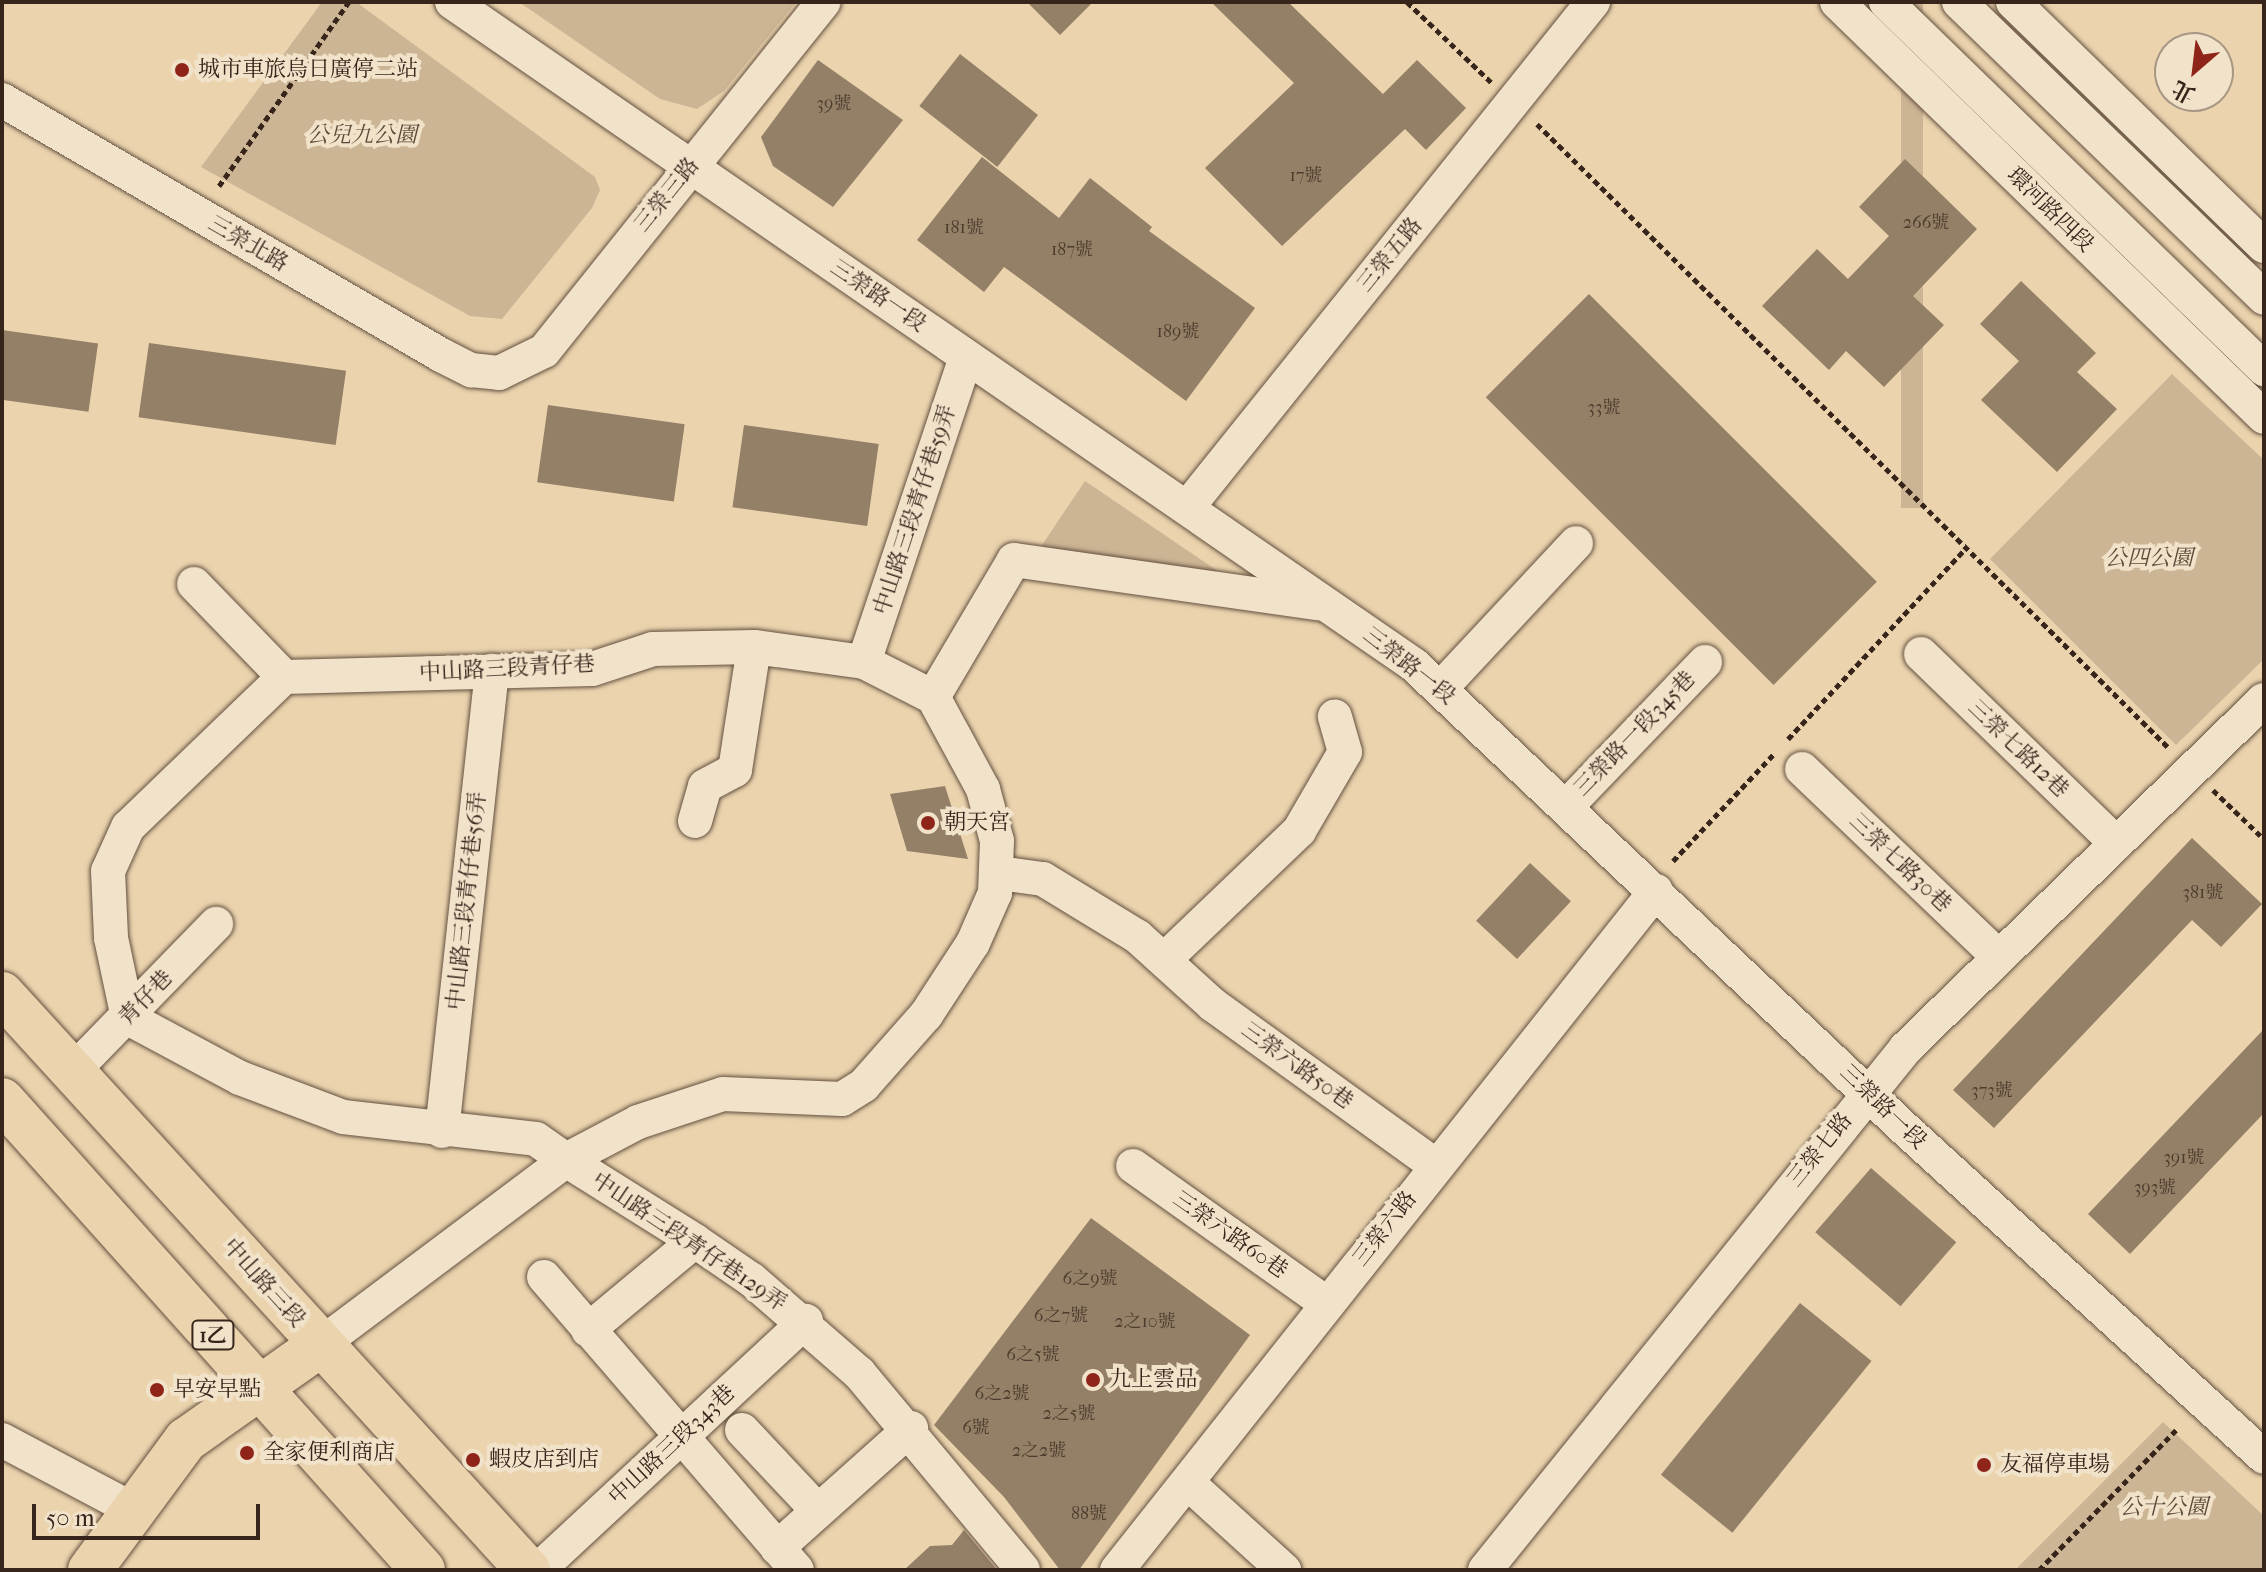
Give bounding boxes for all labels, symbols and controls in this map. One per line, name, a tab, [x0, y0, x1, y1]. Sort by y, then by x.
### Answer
north arrow	[2154, 32, 2234, 112]
place label: 城市車旅烏日廣停二站	[198, 57, 418, 83]
marker: 城市車旅烏日廣停二站	[173, 61, 191, 79]
text: 北	[2168, 75, 2200, 108]
house number: 39號	[817, 93, 851, 115]
park label: 公兒九公園	[307, 123, 417, 149]
street label: 三榮三路	[629, 152, 705, 238]
street label: 環河路四段	[2001, 162, 2099, 258]
house number: 17號	[1289, 165, 1323, 187]
street label: 三榮北路	[203, 211, 293, 277]
street label: 三榮五路	[1352, 212, 1428, 298]
house number: 266號	[1903, 212, 1949, 234]
house number: 181號	[944, 217, 984, 239]
house number: 187號	[1051, 239, 1093, 261]
street label: 三榮路一段	[825, 254, 931, 338]
house number: 189號	[1157, 321, 1199, 343]
house number: 33號	[1588, 397, 1620, 419]
street label: 中山路三段青仔巷59弄	[869, 402, 961, 618]
park label: 公四公園	[2105, 546, 2193, 572]
street label: 三榮路一段	[1358, 622, 1460, 710]
street label: 中山路三段青仔巷	[418, 651, 596, 687]
street label: 三榮路一段345巷	[1569, 666, 1701, 802]
street label: 三榮七路12巷	[1962, 695, 2074, 803]
street label: 中山路三段青仔巷56弄	[442, 791, 492, 1011]
street label: 三榮七路30巷	[1844, 808, 1956, 918]
place label: 朝天宮	[944, 810, 1010, 836]
marker: 朝天宮	[919, 814, 937, 832]
house number: 381號	[2183, 882, 2223, 904]
street label: 青仔巷	[114, 965, 178, 1031]
street label: 三榮六路50巷	[1236, 1017, 1358, 1115]
street label: 三榮路一段	[1834, 1059, 1932, 1155]
house number: 373號	[1971, 1080, 2013, 1102]
street label: 三榮七路	[1782, 1107, 1858, 1193]
house number: 391號	[2163, 1147, 2205, 1169]
street label: 中山路三段青仔巷129弄	[587, 1167, 791, 1317]
house number: 393號	[2134, 1177, 2176, 1199]
street label: 三榮六路60巷	[1168, 1186, 1292, 1284]
street label: 三榮六路	[1348, 1186, 1422, 1272]
street label: 中山路三段	[217, 1233, 311, 1333]
house number: 6之9號	[1062, 1268, 1118, 1290]
house number: 6之7號	[1034, 1305, 1088, 1327]
house number: 2之10號	[1114, 1311, 1176, 1333]
road number: 1乙	[191, 1319, 235, 1351]
house number: 6之5號	[1006, 1344, 1060, 1366]
place label: 九上雲品	[1109, 1367, 1197, 1393]
marker: 九上雲品	[1084, 1371, 1102, 1389]
place label: 早安早點	[173, 1377, 261, 1403]
street label: 中山路三段343巷	[603, 1380, 741, 1510]
marker: 早安早點	[148, 1381, 166, 1399]
house number: 6之2號	[974, 1383, 1030, 1405]
house number: 2之5號	[1042, 1403, 1096, 1425]
house number: 6號	[962, 1417, 990, 1439]
place label: 全家便利商店	[263, 1440, 395, 1466]
house number: 2之2號	[1012, 1440, 1066, 1462]
marker: 全家便利商店	[238, 1444, 256, 1462]
place label: 蝦皮店到店	[489, 1447, 599, 1473]
marker: 蝦皮店到店	[464, 1451, 482, 1469]
place label: 友福停車場	[2000, 1452, 2110, 1478]
marker: 友福停車場	[1975, 1456, 1993, 1474]
scale bar	[36, 1488, 264, 1538]
park label: 公十公園	[2120, 1495, 2208, 1521]
house number: 88號	[1071, 1503, 1107, 1525]
text: 50 m	[46, 1504, 95, 1532]

